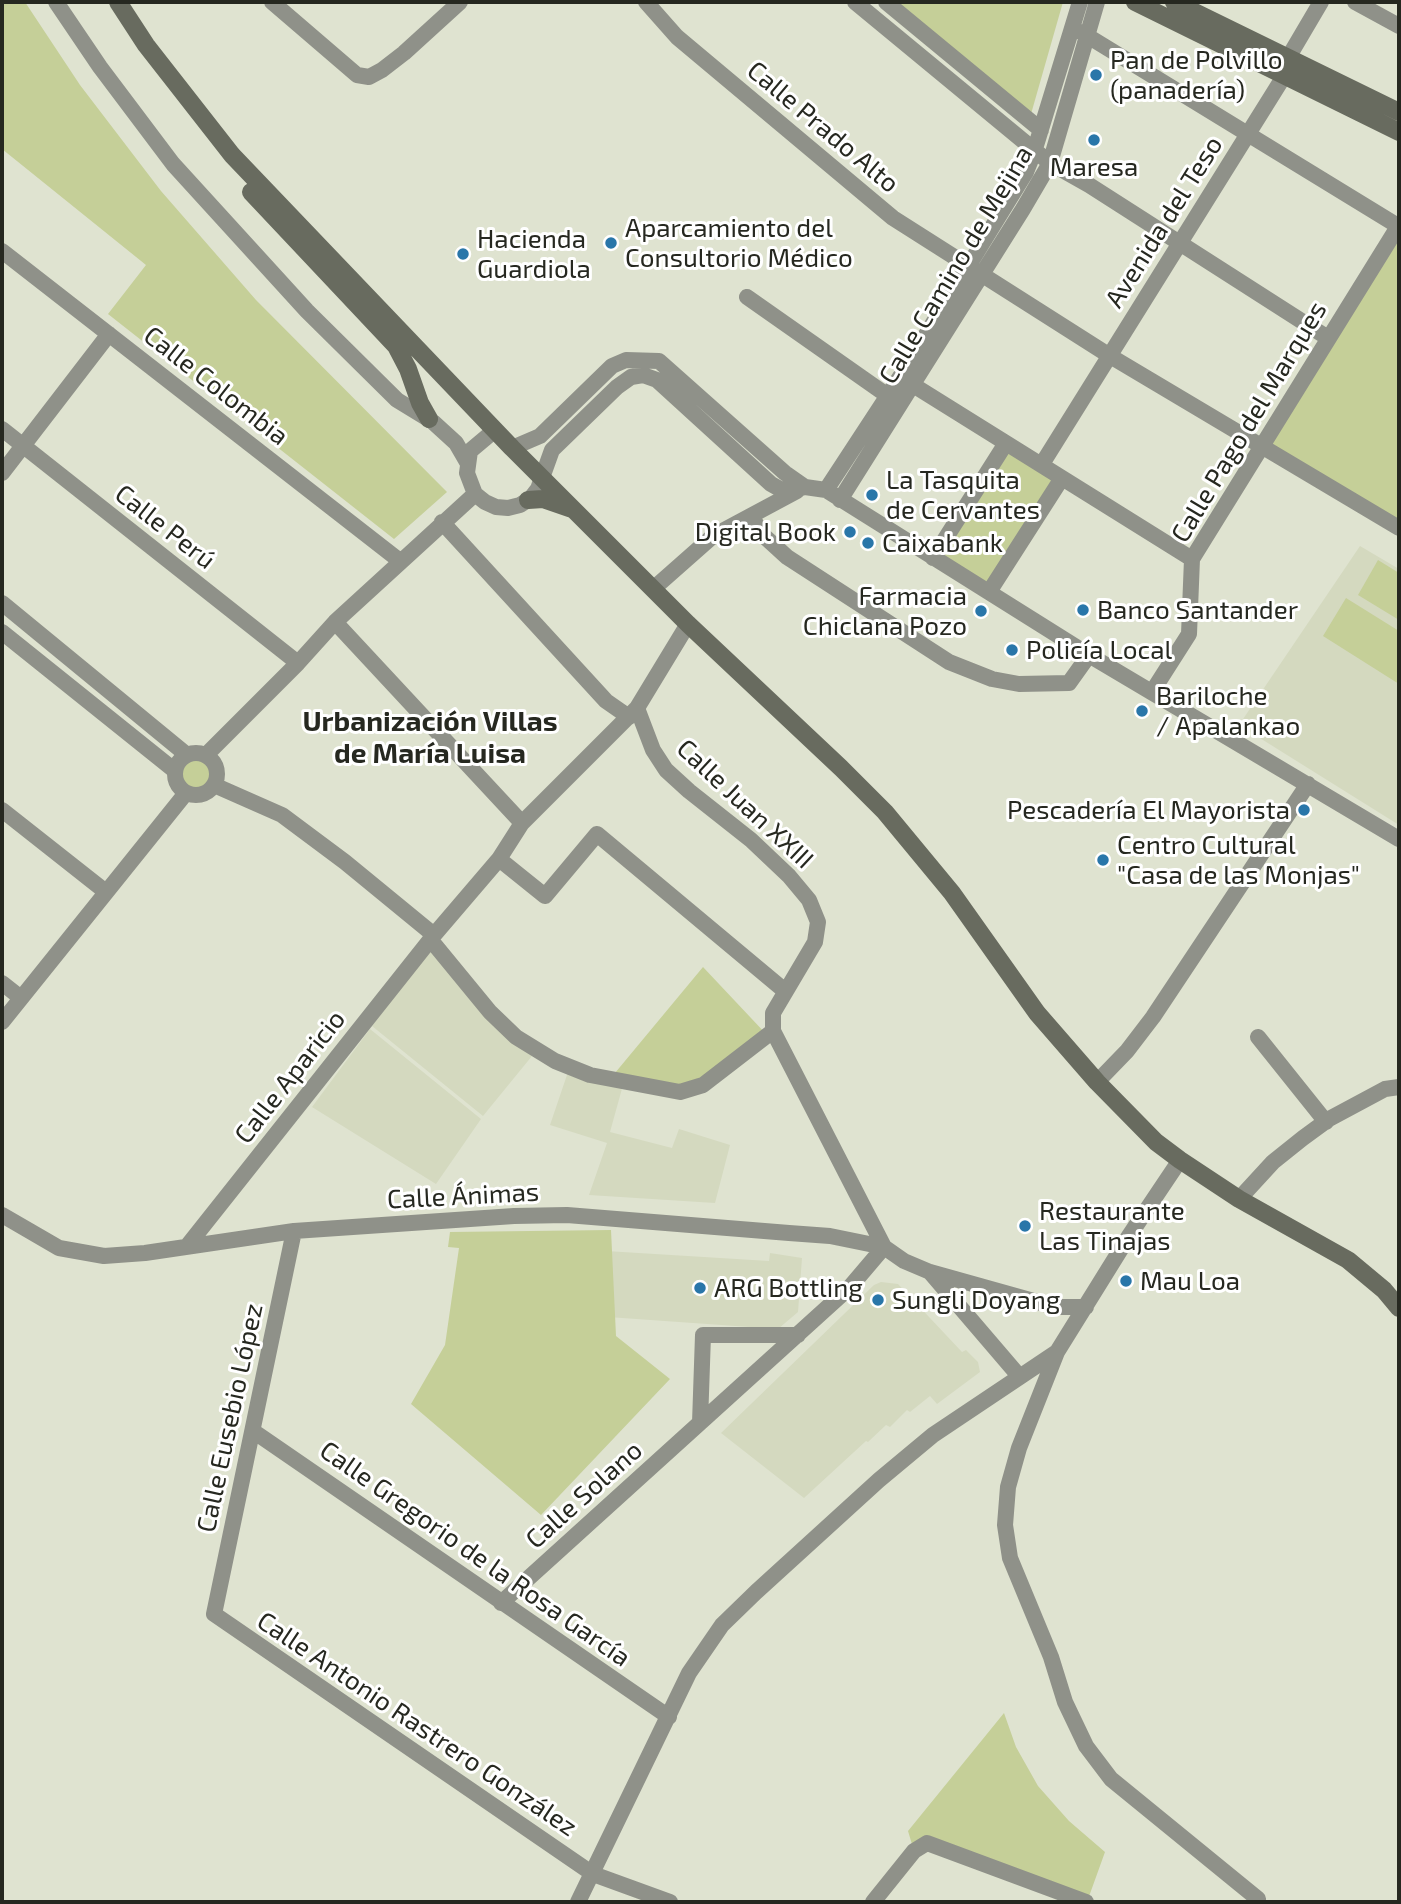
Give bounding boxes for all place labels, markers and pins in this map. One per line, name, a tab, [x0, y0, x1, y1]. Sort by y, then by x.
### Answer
place label: Pan de Polvillo (panadería)	[1110, 44, 1283, 106]
marker: Pan de Polvillo (panadería)	[1088, 67, 1104, 83]
marker: Maresa	[1086, 132, 1102, 148]
place label: Maresa	[1050, 151, 1138, 183]
place label: Aparcamiento del Consultorio Médico	[625, 212, 853, 274]
place label: Hacienda Guardiola	[477, 223, 591, 284]
marker: Aparcamiento del Consultorio Médico	[603, 235, 619, 251]
marker: Hacienda Guardiola	[455, 246, 471, 262]
place label: La Tasquita de Cervantes	[886, 464, 1040, 526]
marker: La Tasquita de Cervantes	[864, 487, 880, 503]
place label: Digital Book	[695, 516, 836, 548]
marker: Digital Book	[842, 524, 858, 540]
place label: Caixabank	[882, 527, 1003, 559]
marker: Caixabank	[860, 535, 876, 551]
place label: Farmacia Chiclana Pozo	[803, 580, 967, 642]
place label: Banco Santander	[1097, 594, 1298, 626]
marker: Banco Santander	[1075, 602, 1091, 618]
marker: Farmacia Chiclana Pozo	[973, 603, 989, 619]
place label: Policía Local	[1026, 634, 1172, 666]
marker: Policía Local	[1004, 642, 1020, 658]
place label: Bariloche / Apalankao	[1156, 680, 1300, 742]
marker: Bariloche / Apalankao	[1134, 703, 1150, 719]
place label: Pescadería El Mayorista	[1007, 794, 1290, 826]
marker: Pescadería El Mayorista	[1296, 802, 1312, 818]
place label: Centro Cultural "Casa de las Monjas"	[1117, 829, 1360, 890]
marker: Centro Cultural "Casa de las Monjas"	[1095, 852, 1111, 868]
place label: Restaurante Las Tinajas	[1039, 1195, 1185, 1256]
marker: Restaurante Las Tinajas	[1017, 1218, 1033, 1234]
place label: Mau Loa	[1140, 1265, 1240, 1297]
place label: ARG Bottling	[714, 1272, 863, 1304]
marker: Mau Loa	[1118, 1273, 1134, 1289]
marker: ARG Bottling	[692, 1280, 708, 1296]
place label: Sungli Doyang	[892, 1284, 1060, 1316]
marker: Sungli Doyang	[870, 1292, 886, 1308]

